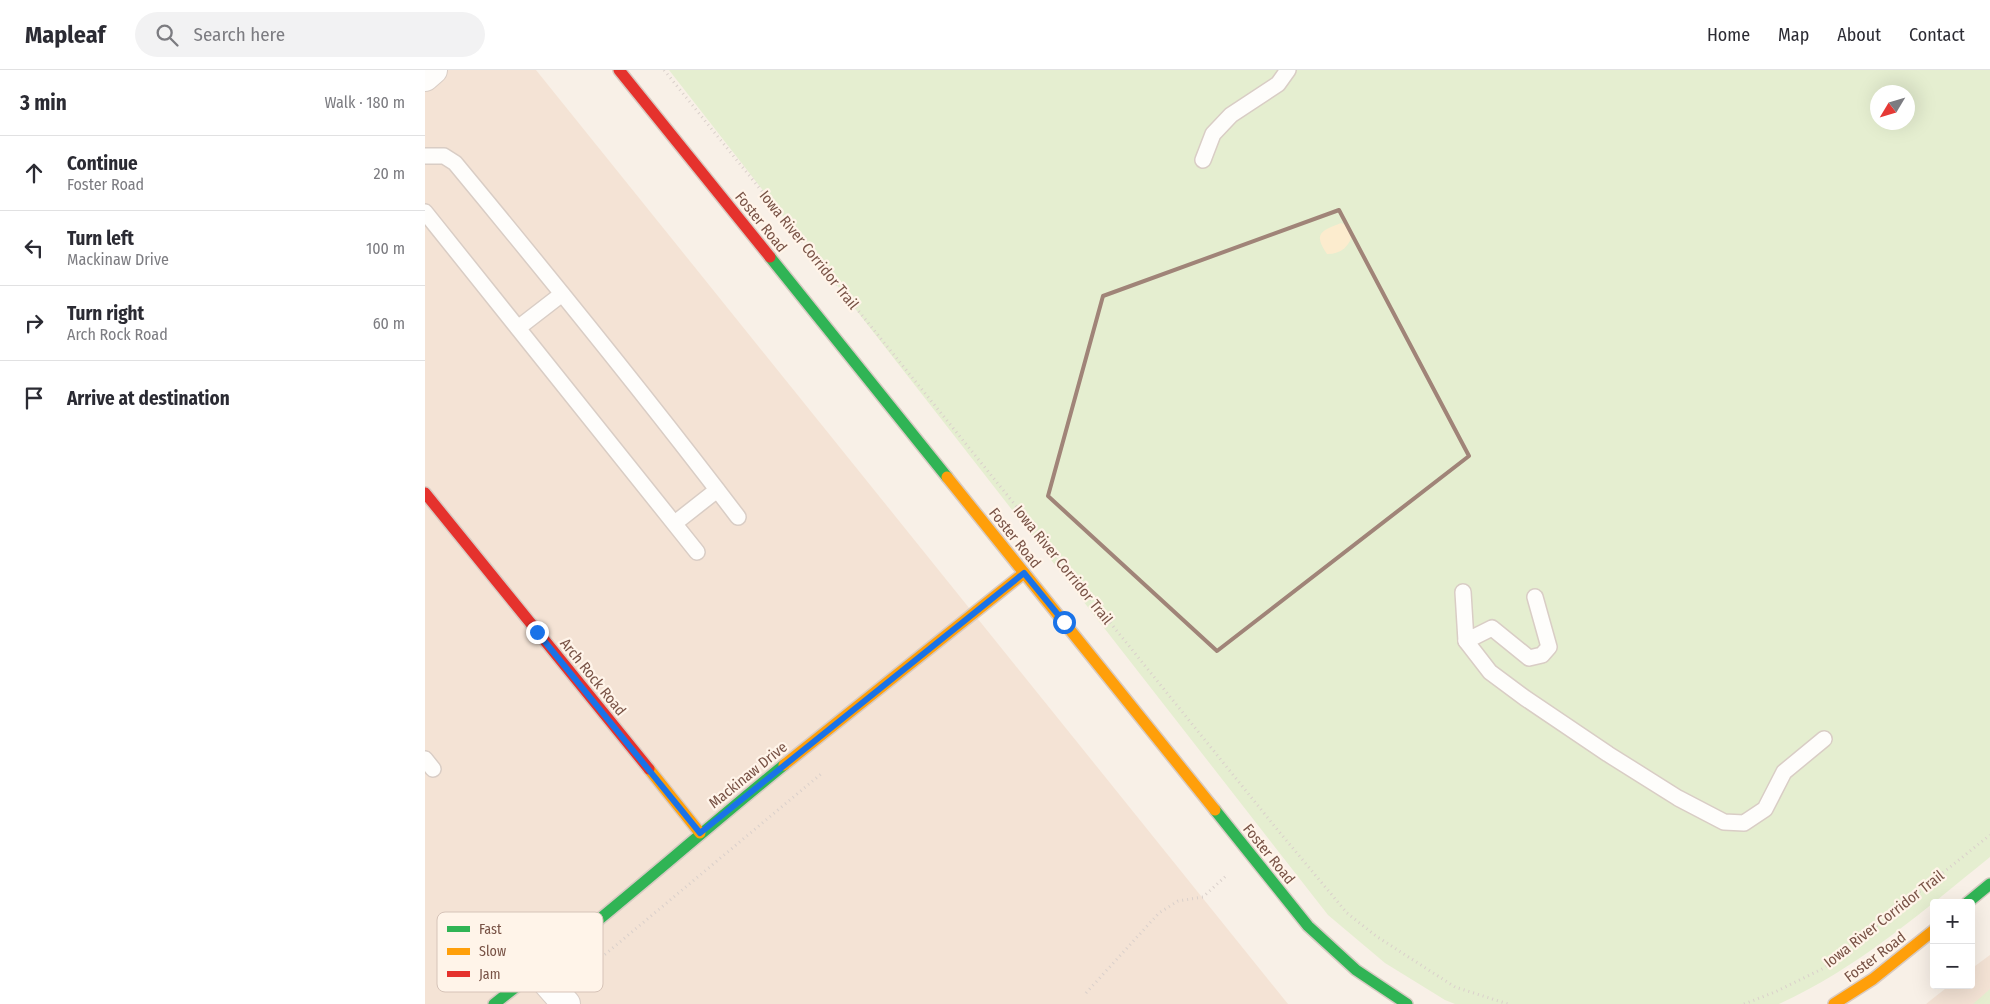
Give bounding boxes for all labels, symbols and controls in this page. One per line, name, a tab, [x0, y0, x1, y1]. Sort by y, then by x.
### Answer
search box	[135, 12, 485, 57]
text: Mapleaf	[25, 21, 105, 49]
icon: search	[153, 21, 181, 49]
text: Search here	[193, 23, 285, 46]
text: Home	[1707, 24, 1750, 46]
text: Map	[1778, 24, 1809, 46]
text: About	[1837, 24, 1881, 46]
text: Contact	[1909, 24, 1965, 46]
north arrow	[1870, 85, 1915, 130]
text: 3 min	[20, 90, 67, 116]
text: Walk · 180 m	[325, 93, 405, 112]
text: Continue	[67, 152, 138, 175]
icon: ahead	[20, 159, 48, 187]
text: 20 m	[374, 164, 405, 183]
text: Foster Road	[67, 175, 144, 194]
street label: Iowa River Corridor Trail	[756, 187, 862, 313]
street label: Foster Road	[731, 188, 791, 256]
text: Turn left	[67, 227, 134, 250]
icon: left	[20, 234, 48, 262]
text: 100 m	[366, 239, 405, 258]
text: Mackinaw Drive	[67, 250, 169, 269]
text: Turn right	[67, 302, 144, 325]
icon: right	[20, 309, 48, 337]
text: 60 m	[373, 314, 405, 333]
text: Arch Rock Road	[67, 325, 168, 344]
icon: arrive	[20, 384, 48, 412]
text: Arrive at destination	[67, 387, 230, 410]
street label: Iowa River Corridor Trail	[1010, 502, 1116, 628]
street label: Foster Road	[985, 504, 1045, 572]
route start	[1053, 611, 1076, 634]
route end	[526, 621, 549, 644]
street label: Arch Rock Road	[556, 635, 630, 719]
street label: Mackinaw Drive	[705, 738, 791, 812]
street label: Foster Road	[1239, 820, 1299, 888]
street label: Iowa River Corridor Trail	[1820, 866, 1948, 972]
map controls	[1930, 899, 1975, 989]
button: +	[1930, 899, 1975, 944]
legend	[437, 912, 603, 992]
text: Fast	[479, 921, 502, 938]
street label: Foster Road	[1841, 928, 1909, 986]
text: Slow	[479, 943, 506, 960]
button: −	[1930, 944, 1975, 989]
text: Jam	[479, 966, 500, 983]

